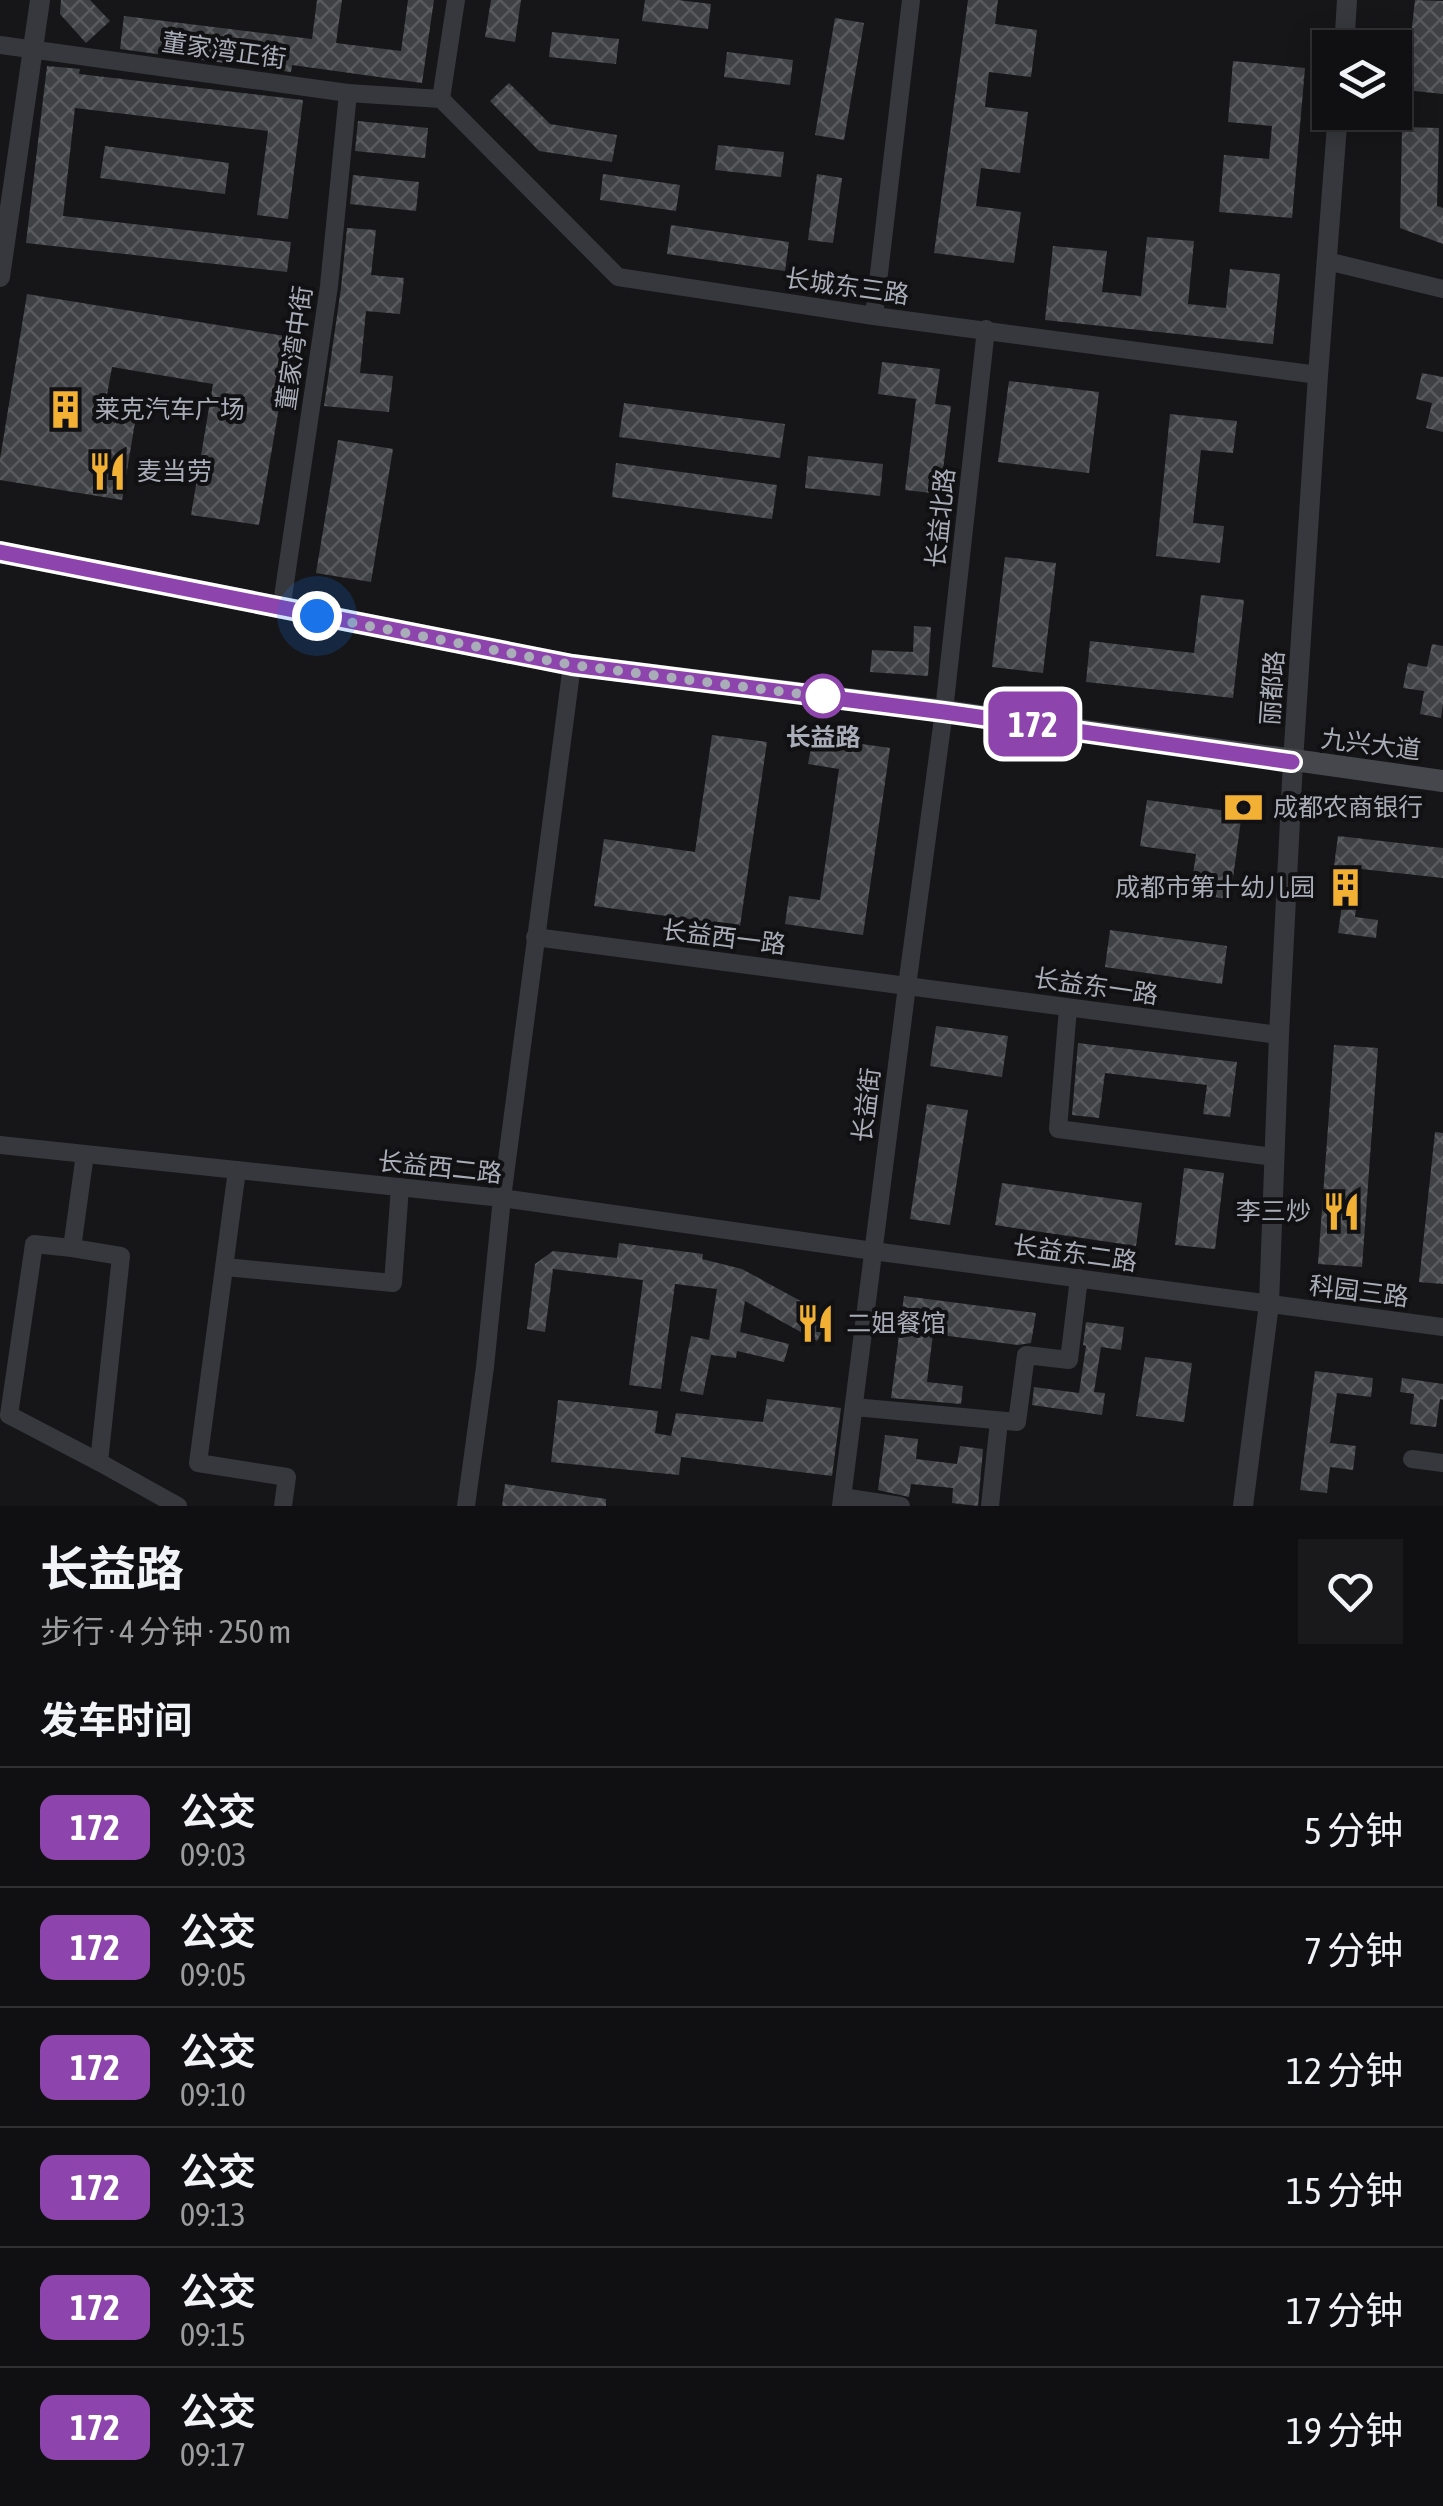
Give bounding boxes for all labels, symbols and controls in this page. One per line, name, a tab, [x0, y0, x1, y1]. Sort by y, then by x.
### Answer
street label: 董家湾正街	[160, 27, 288, 73]
map controls	[1312, 30, 1412, 130]
button: layers	[1312, 30, 1412, 130]
street label: 长城东三路	[783, 263, 911, 309]
street label: 董家湾中街	[271, 284, 317, 412]
building icon: 莱克汽车广场	[44, 388, 86, 430]
place label: 莱克汽车广场	[95, 395, 245, 423]
restaurant icon: 麦当劳	[86, 450, 128, 492]
place label: 麦当劳	[137, 457, 212, 485]
street label: 长益北路	[921, 467, 959, 569]
your location	[292, 591, 342, 641]
street label: 丽都路	[1255, 650, 1289, 726]
marker: 长益路	[802, 675, 844, 717]
line badge: 172	[976, 692, 1090, 756]
text: 172	[1008, 704, 1058, 744]
place label: 长益路	[785, 723, 861, 751]
street label: 九兴大道	[1320, 724, 1422, 764]
bank icon: 成都农商银行	[1222, 786, 1264, 828]
place label: 成都农商银行	[1273, 793, 1423, 821]
building icon: 成都市第十幼儿园	[1324, 866, 1366, 908]
place label: 成都市第十幼儿园	[1115, 873, 1315, 901]
street label: 长益西一路	[660, 915, 788, 959]
street label: 长益东一路	[1032, 963, 1160, 1009]
street label: 长益街	[848, 1066, 884, 1144]
street label: 长益西二路	[376, 1147, 504, 1187]
restaurant icon: 李三炒	[1320, 1190, 1362, 1232]
place label: 李三炒	[1236, 1197, 1311, 1225]
street label: 长益东二路	[1011, 1230, 1139, 1276]
street label: 科园三路	[1308, 1271, 1410, 1311]
restaurant icon: 二姐餐馆	[795, 1302, 837, 1344]
place label: 二姐餐馆	[846, 1309, 946, 1337]
button: heart	[1298, 1539, 1403, 1644]
text: 长益路	[40, 1541, 184, 1596]
text: 步行 · 4 分钟 · 250 m	[40, 1613, 291, 1650]
text: 发车时间	[40, 1699, 192, 1742]
text: 公交	[180, 1790, 256, 1833]
text: 172	[70, 1807, 120, 1847]
text: 5 分钟	[1304, 1809, 1403, 1852]
text: 09:03	[180, 1836, 247, 1873]
text: 公交	[180, 1910, 256, 1953]
text: 172	[70, 1927, 120, 1967]
text: 7 分钟	[1304, 1929, 1403, 1972]
text: 09:05	[180, 1956, 247, 1993]
text: 公交	[180, 2030, 256, 2073]
text: 172	[70, 2047, 120, 2087]
text: 12 分钟	[1286, 2049, 1403, 2092]
text: 09:10	[180, 2076, 246, 2113]
text: 公交	[180, 2150, 256, 2193]
text: 172	[70, 2167, 120, 2207]
text: 15 分钟	[1286, 2169, 1403, 2212]
text: 09:13	[180, 2196, 246, 2233]
text: 公交	[180, 2270, 256, 2313]
text: 172	[70, 2287, 120, 2327]
text: 17 分钟	[1286, 2289, 1403, 2332]
text: 09:15	[180, 2316, 246, 2353]
text: 公交	[180, 2390, 256, 2433]
text: 172	[70, 2407, 120, 2447]
text: 19 分钟	[1286, 2409, 1403, 2452]
text: 09:17	[180, 2436, 246, 2473]

